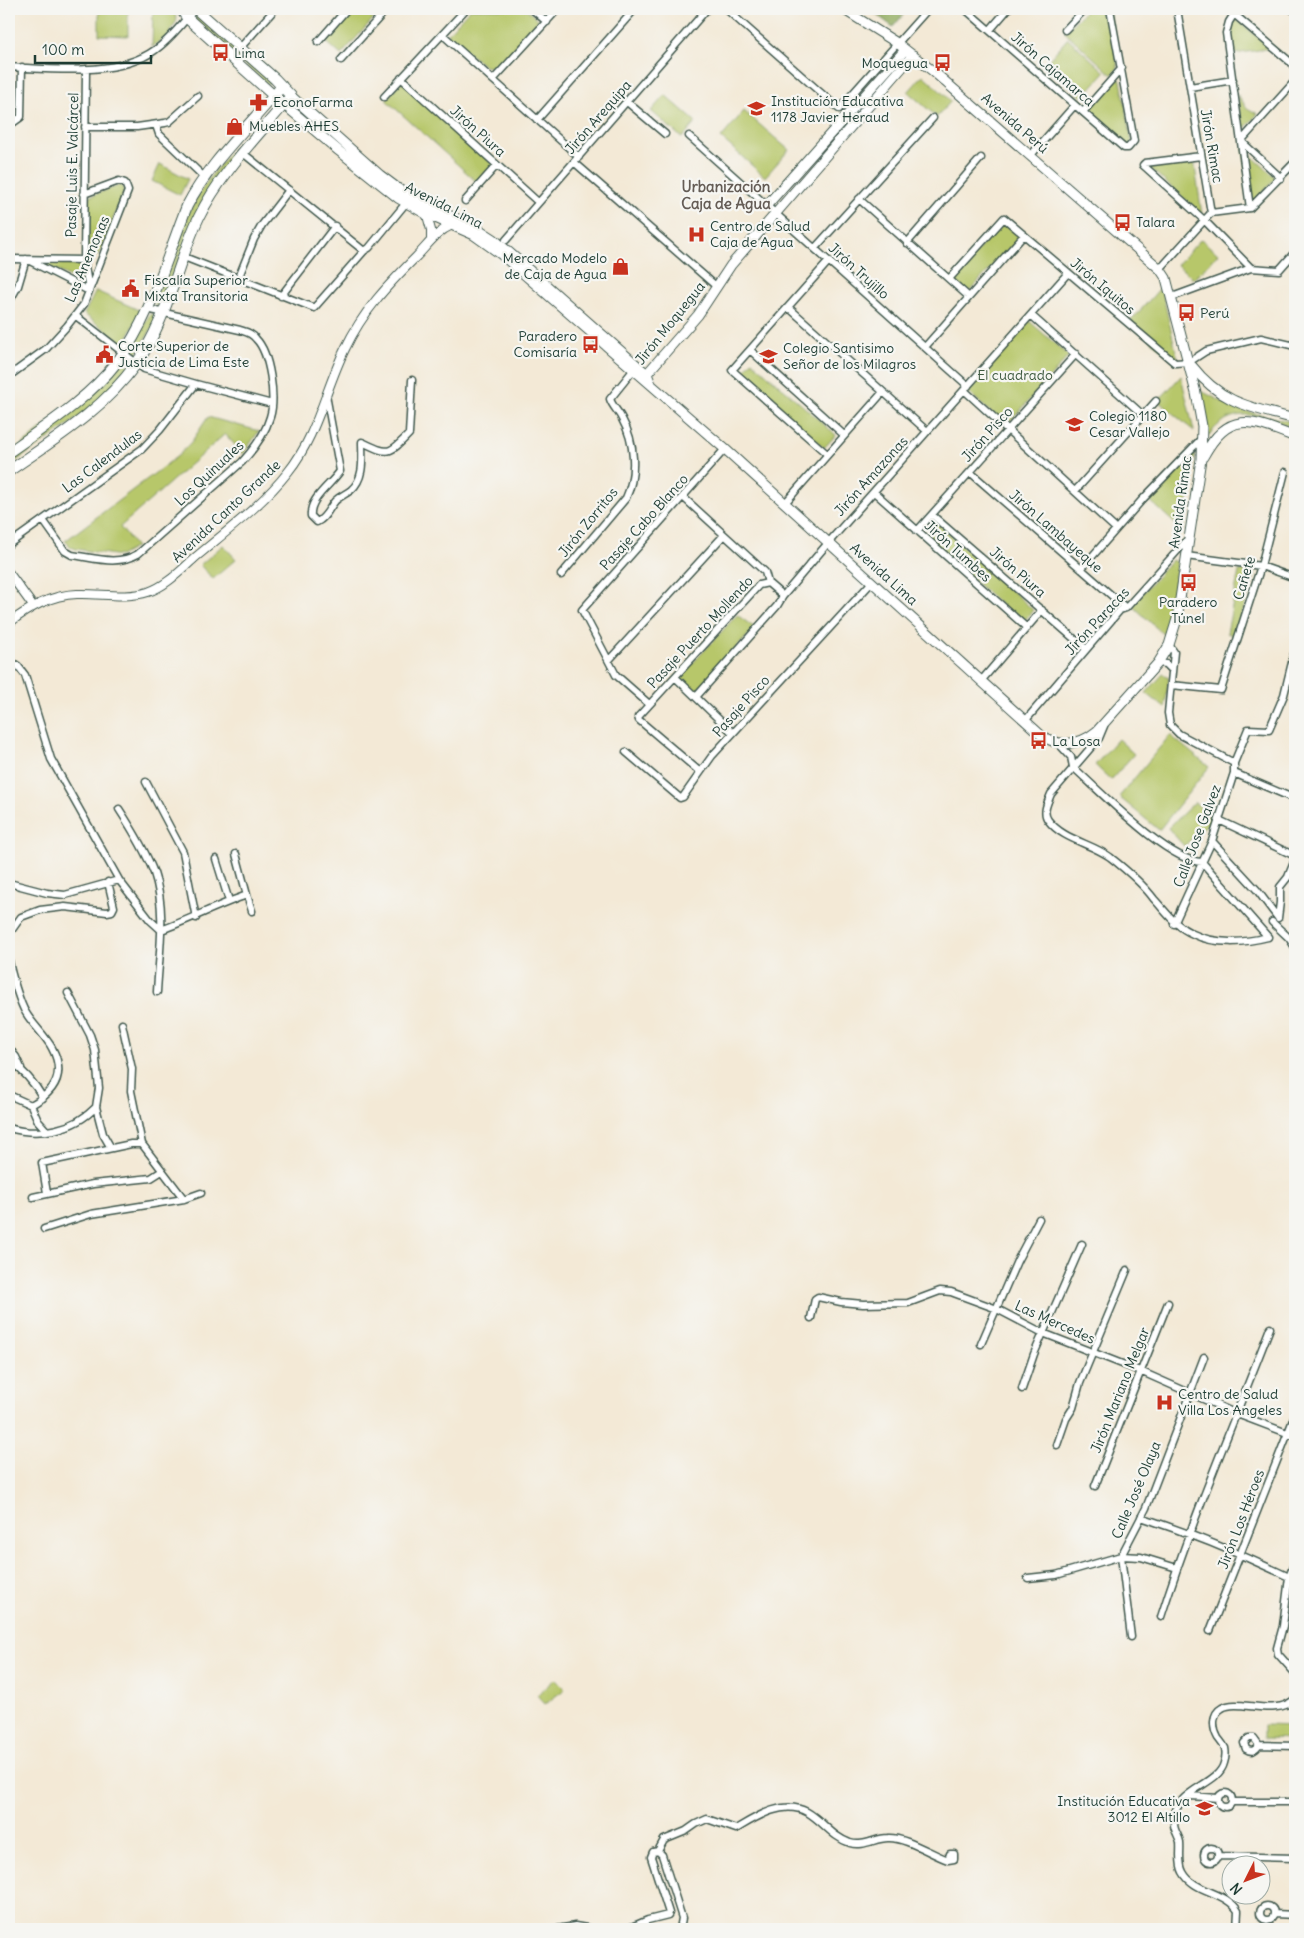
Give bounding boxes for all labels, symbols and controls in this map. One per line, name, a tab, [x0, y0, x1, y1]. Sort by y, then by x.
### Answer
street label: Jirón Cajamarca	[1008, 28, 1098, 110]
scale bar	[35, 32, 151, 64]
text: 100 m	[42, 40, 84, 59]
bus stop icon: Lima	[210, 43, 230, 63]
place label: Lima	[234, 44, 265, 62]
bus stop icon: Moquegua	[932, 53, 952, 73]
place label: Moquegua	[862, 54, 928, 72]
street label: Jirón Arequipa	[561, 76, 635, 158]
street label: Avenida Perú	[978, 89, 1052, 157]
street label: Pasaje Luis E. Valcárcel	[62, 92, 82, 238]
pharmacy icon: EconoFarma	[249, 92, 269, 112]
place label: Institución Educativa 1178 Javier Heraud	[771, 92, 904, 126]
place label: EconoFarma	[273, 93, 353, 111]
school or university icon: Institución Educativa 1178 Javier Heraud	[747, 99, 767, 119]
street label: Jirón Piura	[447, 101, 509, 161]
street label: Jirón Rimac	[1197, 108, 1227, 184]
shop icon: Muebles AHES	[225, 116, 245, 136]
place label: Muebles AHES	[249, 117, 339, 135]
district label: Urbanización Caja de Agua	[681, 177, 771, 214]
street label: Avenida Lima	[402, 178, 486, 232]
bus stop icon: Talara	[1112, 212, 1132, 232]
street label: Las Anemonas	[61, 213, 113, 305]
place label: Talara	[1136, 213, 1175, 231]
place label: Centro de Salud Caja de Agua	[710, 217, 810, 251]
hospital icon: Centro de Salud Caja de Agua	[686, 224, 706, 244]
street label: Jirón Trujillo	[825, 239, 893, 303]
place label: Mercado Modelo de Caja de Agua	[502, 249, 607, 283]
street label: Jirón Iquitos	[1067, 254, 1139, 318]
shop icon: Mercado Modelo de Caja de Agua	[611, 256, 631, 276]
place label: Fiscalía Superior Mixta Transitoria	[144, 271, 248, 305]
public building icon: Fiscalía Superior Mixta Transitoria	[120, 278, 140, 298]
street label: Jirón Moquegua	[631, 278, 709, 368]
bus stop icon: Perú	[1176, 303, 1196, 323]
place label: Perú	[1200, 304, 1229, 322]
place label: Paradero Comisaría	[513, 327, 577, 361]
bus stop icon: Paradero Comisaría	[581, 334, 601, 354]
place label: Corte Superior de Justicia de Lima Este	[118, 337, 249, 371]
place label: Colegio Santisimo Señor de los Milagros	[783, 339, 916, 373]
public building icon: Corte Superior de Justicia de Lima Este	[94, 344, 114, 364]
school or university icon: Colegio Santisimo Señor de los Milagros	[759, 346, 779, 366]
park label: El cuadrado	[977, 366, 1053, 384]
street label: Jirón Pisco	[958, 403, 1017, 465]
place label: Colegio 1180 Cesar Vallejo	[1089, 407, 1170, 441]
school or university icon: Colegio 1180 Cesar Vallejo	[1065, 414, 1085, 434]
street label: Las Calendulas	[59, 425, 145, 497]
street label: Jirón Amazonas	[830, 432, 912, 520]
street label: Los Quinuales	[171, 436, 247, 510]
street label: Avenida Rímac	[1165, 454, 1195, 550]
street label: Avenida Canto Grande	[168, 456, 284, 566]
street label: Pasaje Cabo Blanco	[596, 470, 692, 574]
street label: Jirón Zorritos	[554, 484, 622, 560]
street label: Jirón Lambayeque	[1006, 486, 1106, 576]
street label: Jirón Tumbes	[921, 516, 995, 586]
street label: Avenida Lima	[846, 539, 922, 609]
street label: Jirón Piura	[986, 543, 1050, 601]
street label: Cañete	[1229, 554, 1259, 602]
street label: Pasaje Puerto Mollendo	[643, 572, 757, 692]
bus stop icon: Paradero Túnel	[1178, 572, 1198, 592]
street label: Jirón Paracas	[1061, 583, 1133, 659]
place label: Paradero Túnel	[1159, 593, 1217, 627]
street label: Pasaje Pisco	[708, 671, 774, 741]
bus stop icon: La Losa	[1028, 731, 1048, 751]
place label: La Losa	[1052, 732, 1101, 750]
street label: Calle Jose Galvez	[1169, 782, 1225, 890]
street label: Las Mercedes	[1012, 1296, 1098, 1348]
street label: Jirón Mariano Melgar	[1087, 1324, 1154, 1456]
place label: Centro de Salud Villa Los Angeles	[1178, 1385, 1282, 1419]
hospital icon: Centro de Salud Villa Los Angeles	[1154, 1392, 1174, 1412]
street label: Calle José Olaya	[1107, 1438, 1165, 1542]
street label: Jirón Los Héroes	[1214, 1467, 1268, 1571]
place label: Institución Educativa 3012 El Altillo	[1057, 1792, 1190, 1826]
school or university icon: Institución Educativa 3012 El Altillo	[1194, 1799, 1214, 1819]
north arrow	[1222, 1856, 1272, 1906]
text: N	[1226, 1879, 1246, 1898]

